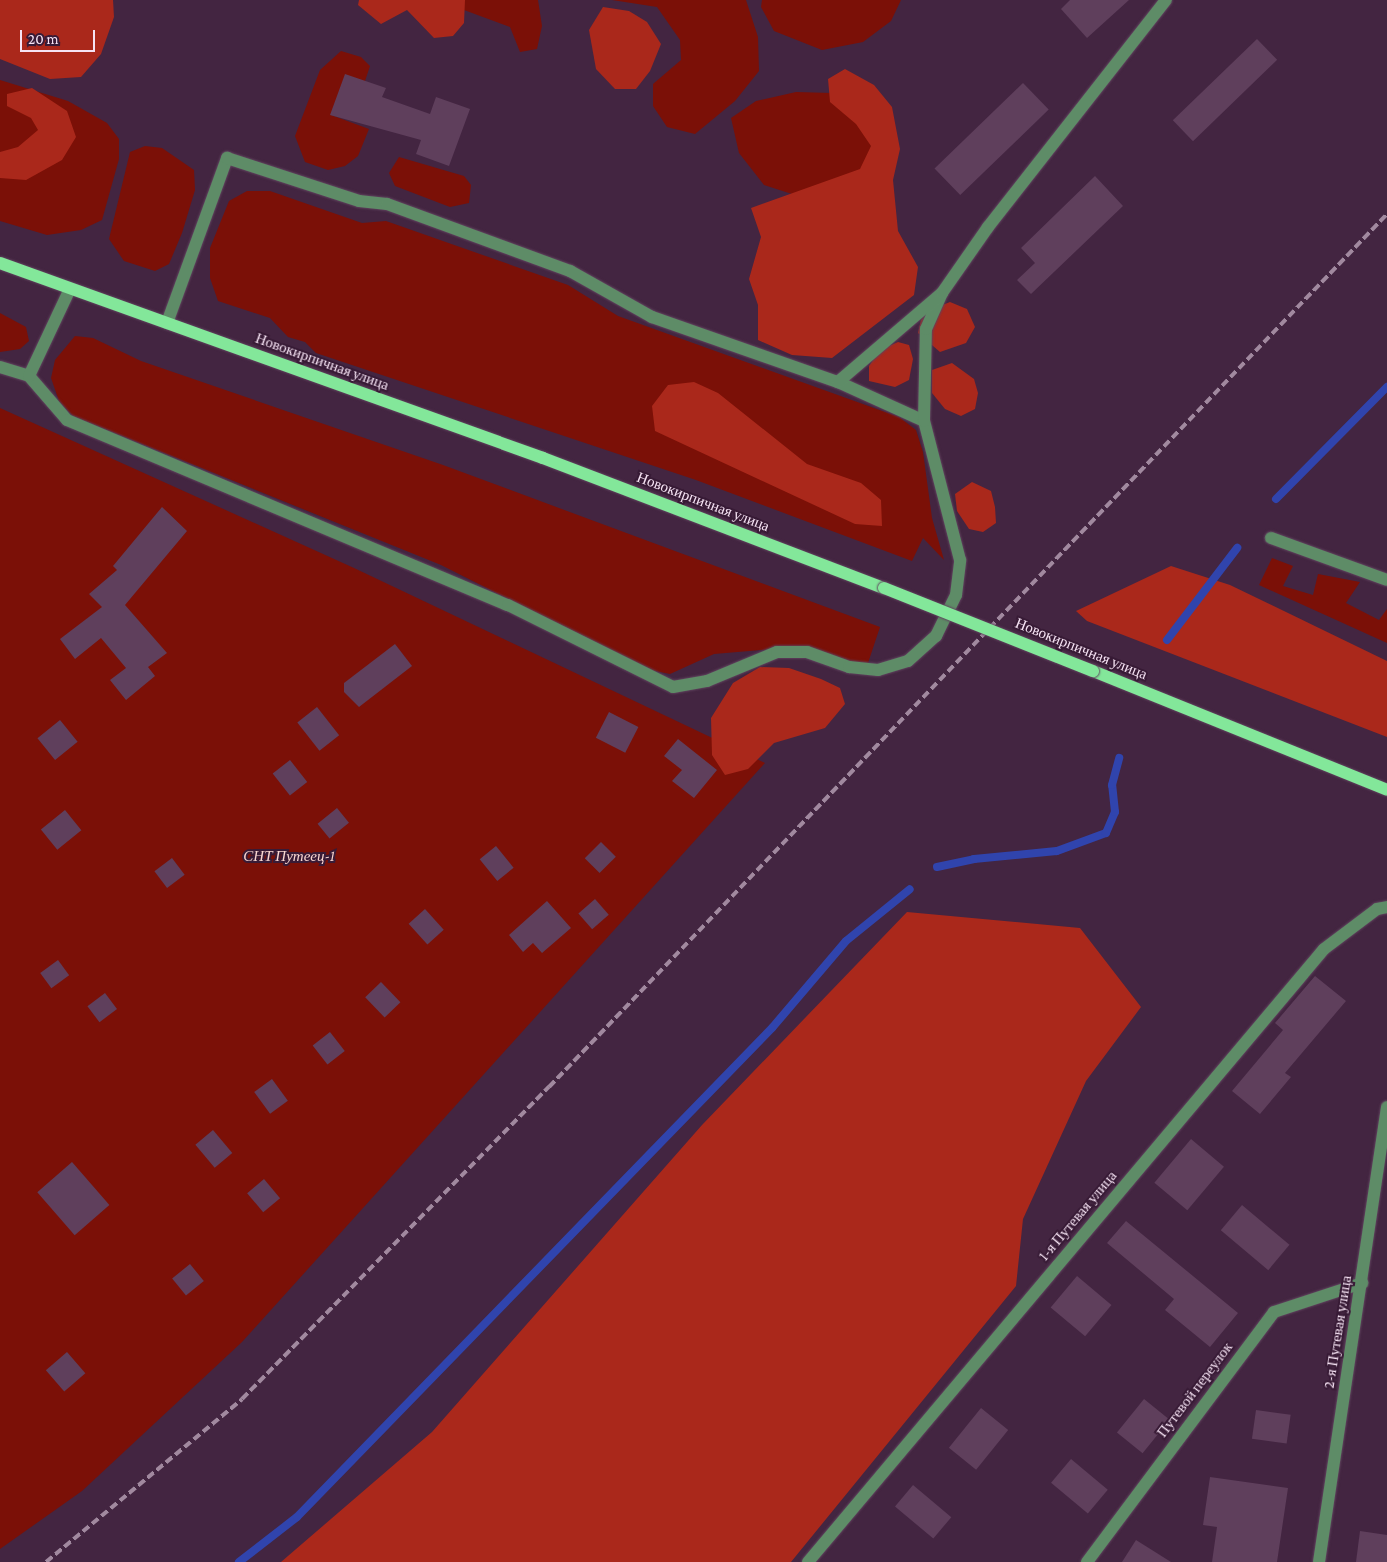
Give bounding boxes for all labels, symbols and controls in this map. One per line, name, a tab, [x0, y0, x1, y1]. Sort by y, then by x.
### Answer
scale bar	[22, 20, 98, 52]
text: 20 m	[28, 31, 59, 47]
street label: Новокирпичная улица	[253, 329, 391, 395]
street label: Новокирпичная улица	[634, 468, 772, 536]
street label: Новокирпичная улица	[1012, 614, 1150, 684]
park label: СНТ Путеец-1	[243, 848, 335, 866]
street label: 1-я Путевая улица	[1035, 1167, 1121, 1265]
street label: 2-я Путевая улица	[1320, 1274, 1356, 1390]
street label: Путевой переулок	[1153, 1339, 1237, 1441]

